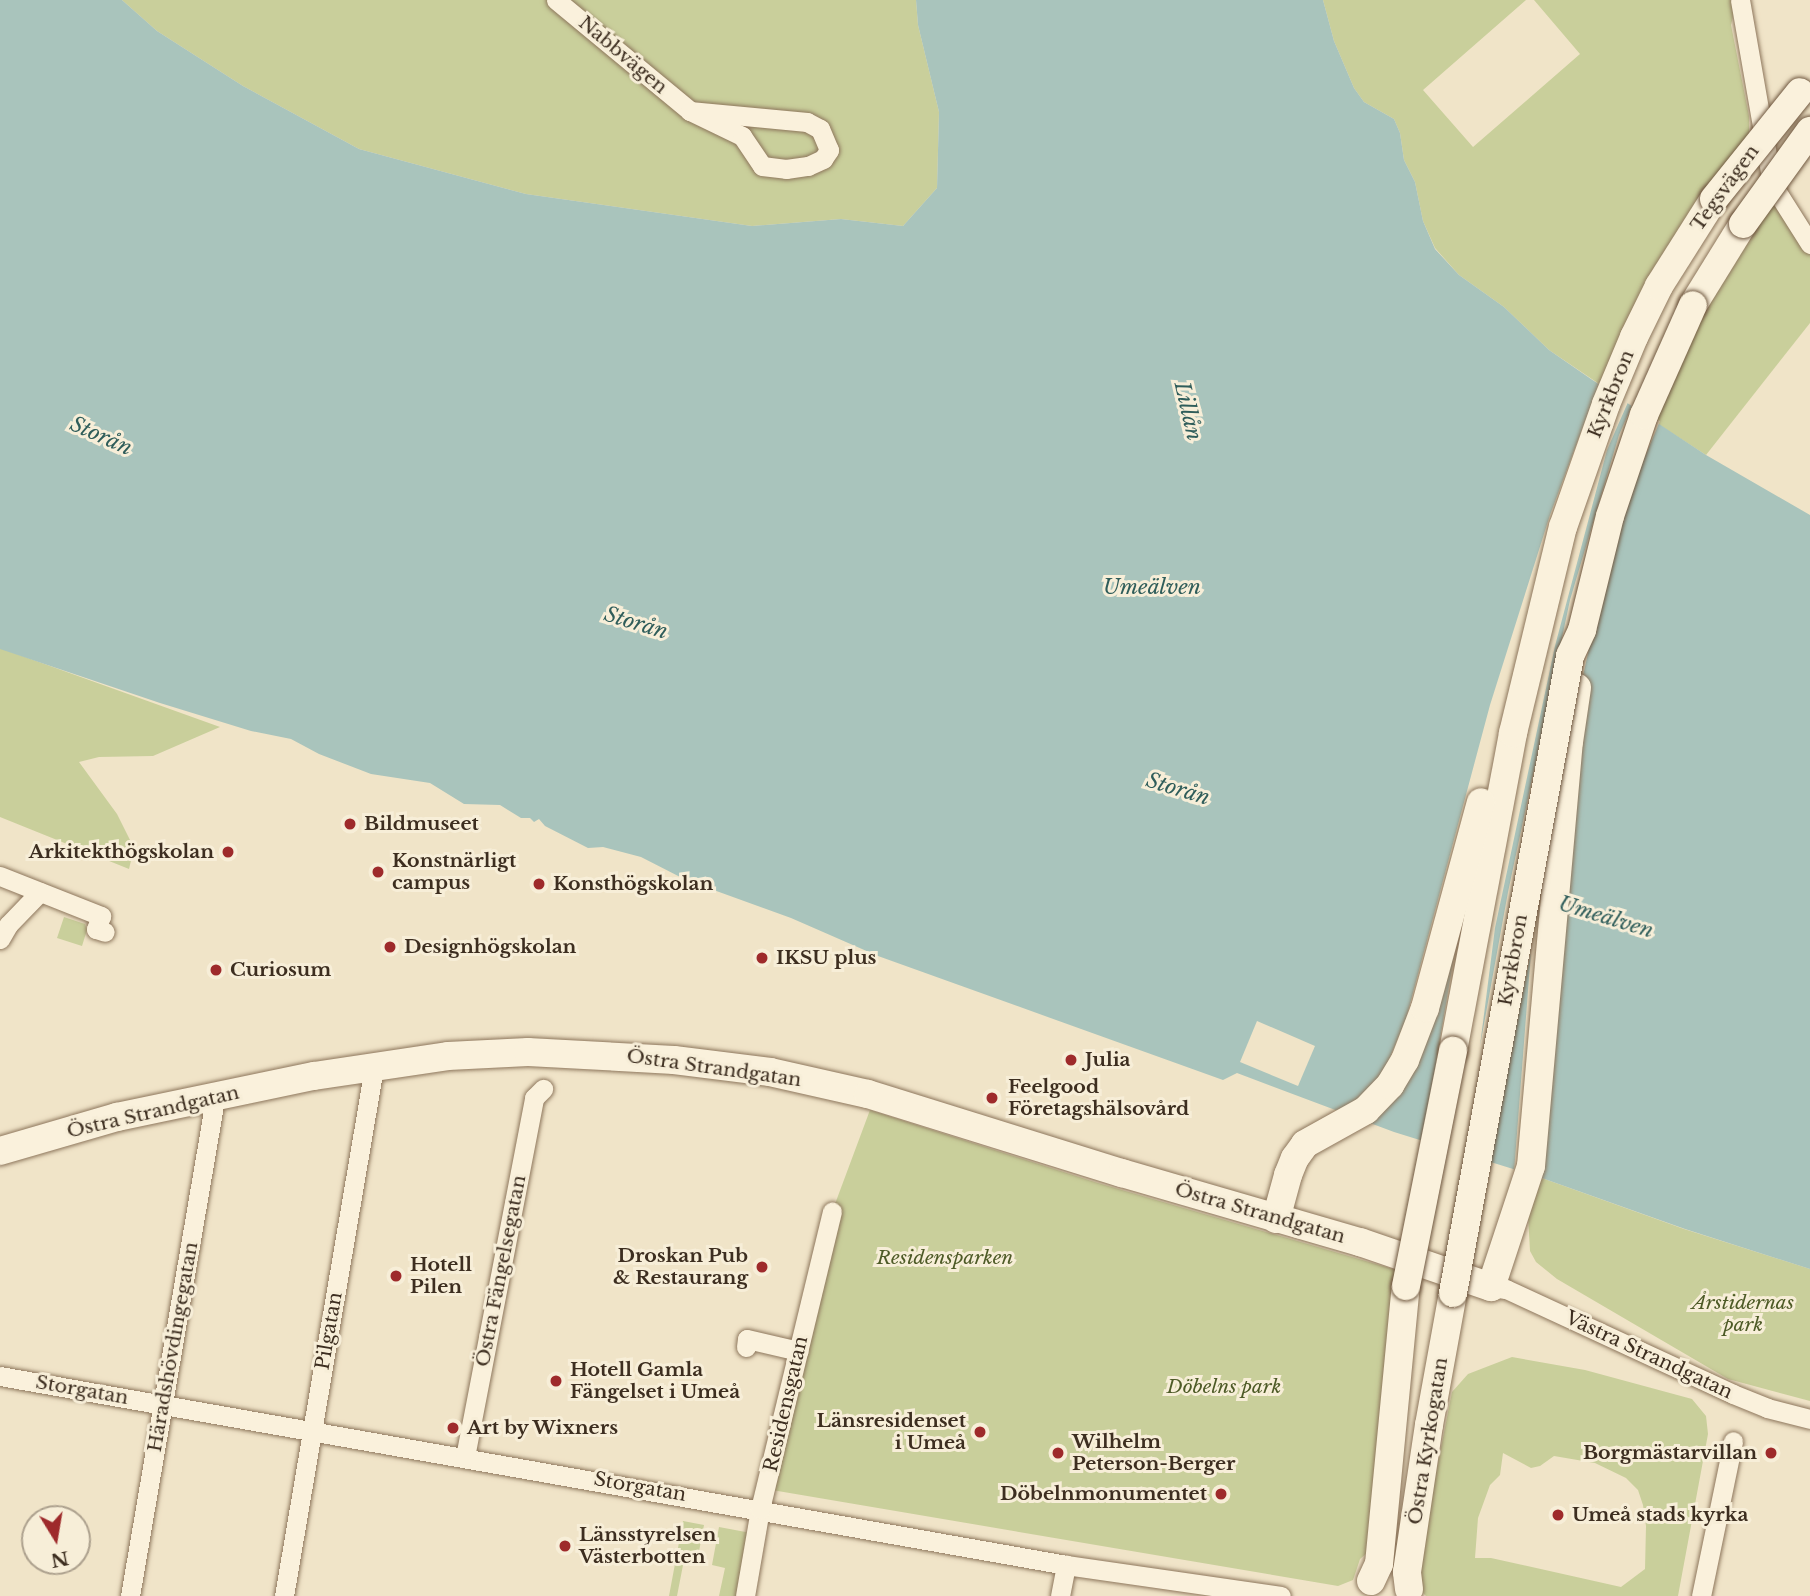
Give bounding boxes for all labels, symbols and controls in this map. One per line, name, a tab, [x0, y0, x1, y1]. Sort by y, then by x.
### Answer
street label: Nabbvägen	[574, 11, 672, 99]
street label: Tegsvägen	[1686, 140, 1764, 236]
street label: Kyrkbron	[1583, 347, 1639, 441]
water label: Lillån	[1169, 379, 1207, 443]
water label: Storån	[66, 411, 136, 461]
water label: Umeälven	[1103, 574, 1201, 600]
water label: Storån	[601, 601, 671, 645]
water label: Storån	[1143, 767, 1213, 811]
place label: Bildmuseet	[364, 813, 479, 835]
marker: Bildmuseet	[342, 816, 358, 832]
place label: Arkitekthögskolan	[29, 841, 214, 863]
marker: Arkitekthögskolan	[220, 844, 236, 860]
place label: Konstnärligt campus	[392, 850, 516, 894]
marker: Konstnärligt campus	[370, 864, 386, 880]
place label: Konsthögskolan	[553, 873, 713, 895]
marker: Konsthögskolan	[531, 876, 547, 892]
water label: Umeälven	[1556, 891, 1656, 943]
street label: Kyrkbron	[1494, 912, 1532, 1008]
place label: Designhögskolan	[404, 936, 576, 958]
marker: Designhögskolan	[382, 939, 398, 955]
place label: IKSU plus	[776, 947, 876, 969]
marker: IKSU plus	[754, 950, 770, 966]
place label: Curiosum	[230, 959, 331, 981]
marker: Curiosum	[208, 962, 224, 978]
street label: Östra Strandgatan	[625, 1044, 803, 1092]
place label: Julia	[1085, 1049, 1130, 1071]
marker: Julia	[1063, 1052, 1079, 1068]
place label: Feelgood Företagshälsovård	[1008, 1076, 1189, 1120]
street label: Östra Strandgatan	[65, 1081, 241, 1143]
marker: Feelgood Företagshälsovård	[982, 1088, 1002, 1108]
street label: Östra Fängelsegatan	[471, 1173, 531, 1369]
street label: Östra Strandgatan	[1172, 1178, 1348, 1248]
street label: Häradshövdingegatan	[143, 1240, 203, 1454]
place label: Droskan Pub & Restaurang	[613, 1245, 748, 1289]
park label: Residensparken	[877, 1247, 1013, 1269]
place label: Hotell Pilen	[410, 1254, 472, 1298]
marker: Droskan Pub & Restaurang	[754, 1259, 770, 1275]
marker: Hotell Pilen	[388, 1268, 404, 1284]
street label: Pilgatan	[311, 1290, 347, 1372]
park label: Årstidernas park	[1692, 1292, 1794, 1336]
street label: Västra Strandgatan	[1562, 1306, 1736, 1404]
street label: Residensgatan	[759, 1334, 813, 1474]
street label: Östra Kyrkogatan	[1403, 1356, 1453, 1526]
place label: Hotell Gamla Fängelset i Umeå	[570, 1359, 740, 1403]
street label: Storgatan	[34, 1371, 130, 1409]
marker: Hotell Gamla Fängelset i Umeå	[548, 1373, 564, 1389]
park label: Döbelns park	[1167, 1376, 1281, 1398]
place label: Länsresidenset i Umeå	[817, 1410, 966, 1454]
place label: Art by Wixners	[467, 1417, 619, 1439]
marker: Art by Wixners	[445, 1420, 461, 1436]
marker: Länsresidenset i Umeå	[972, 1424, 988, 1440]
place label: Wilhelm Peterson-Berger	[1072, 1431, 1236, 1475]
place label: Borgmästarvillan	[1583, 1442, 1757, 1464]
marker: Wilhelm Peterson-Berger	[1050, 1445, 1066, 1461]
marker: Borgmästarvillan	[1763, 1445, 1779, 1461]
street label: Storgatan	[592, 1468, 688, 1506]
place label: Döbelnmonumentet	[1000, 1483, 1207, 1505]
marker: Döbelnmonumentet	[1213, 1486, 1229, 1502]
place label: Umeå stads kyrka	[1572, 1504, 1748, 1526]
north arrow	[21, 1505, 91, 1575]
marker: Umeå stads kyrka	[1550, 1507, 1566, 1523]
place label: Länsstyrelsen Västerbotten	[579, 1524, 716, 1568]
marker: Länsstyrelsen Västerbotten	[557, 1538, 573, 1554]
text: N	[49, 1546, 71, 1572]

